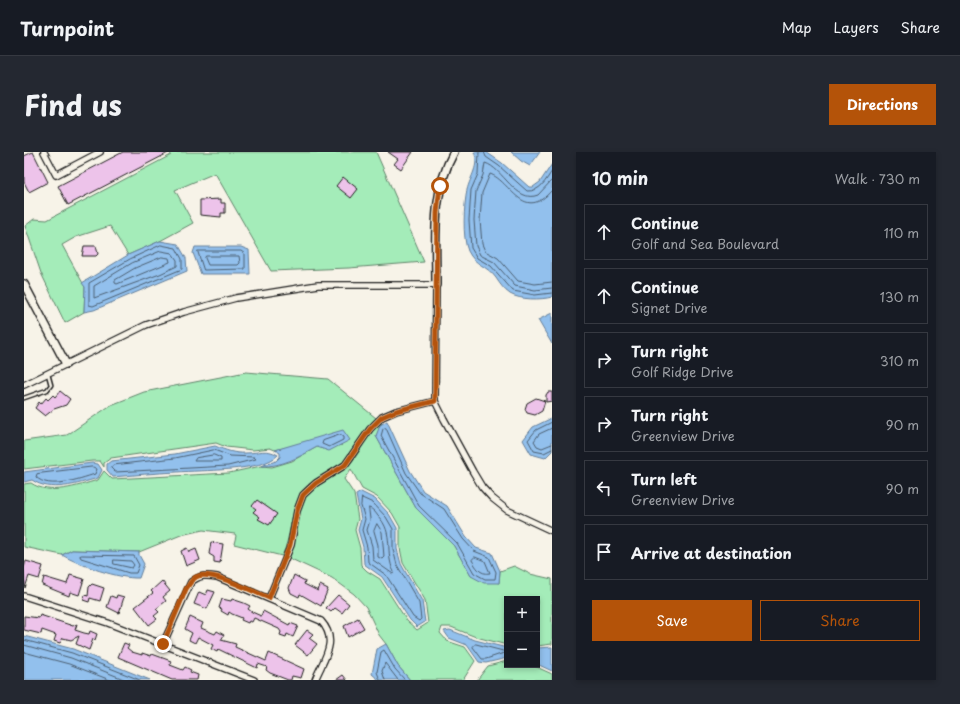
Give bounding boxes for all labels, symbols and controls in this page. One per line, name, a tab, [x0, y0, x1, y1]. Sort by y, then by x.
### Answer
text: Turnpoint	[20, 14, 114, 42]
text: Map	[782, 17, 812, 38]
text: Layers	[834, 17, 879, 38]
text: Share	[901, 17, 940, 38]
text: Find us	[24, 83, 122, 126]
button: Directions	[829, 84, 936, 125]
text: 10 min	[592, 165, 648, 191]
text: Walk · 730 m	[835, 169, 920, 188]
route start	[431, 177, 449, 195]
text: Continue	[631, 211, 699, 234]
icon: ahead	[593, 221, 615, 243]
text: 110 m	[884, 223, 919, 242]
text: Golf and Sea Boulevard	[631, 234, 779, 253]
text: Continue	[631, 275, 699, 298]
icon: ahead	[593, 285, 615, 307]
text: 130 m	[880, 287, 919, 306]
text: Signet Drive	[631, 298, 707, 317]
text: Turn right	[631, 339, 708, 362]
icon: right	[593, 349, 615, 371]
text: 310 m	[880, 351, 919, 370]
text: Golf Ridge Drive	[631, 362, 733, 381]
text: Turn right	[631, 403, 708, 426]
icon: right	[593, 413, 615, 435]
text: 90 m	[886, 415, 919, 434]
text: Greenview Drive	[631, 426, 735, 445]
text: Turn left	[631, 467, 697, 490]
icon: left	[593, 477, 615, 499]
text: 90 m	[886, 479, 919, 498]
text: Greenview Drive	[631, 490, 735, 509]
icon: arrive	[593, 541, 615, 563]
text: Arrive at destination	[631, 541, 792, 564]
map controls	[504, 596, 540, 668]
button: +	[504, 596, 540, 632]
button: Save	[592, 600, 752, 641]
button: Share	[760, 600, 920, 641]
button: −	[504, 632, 540, 668]
route end	[154, 635, 172, 653]

